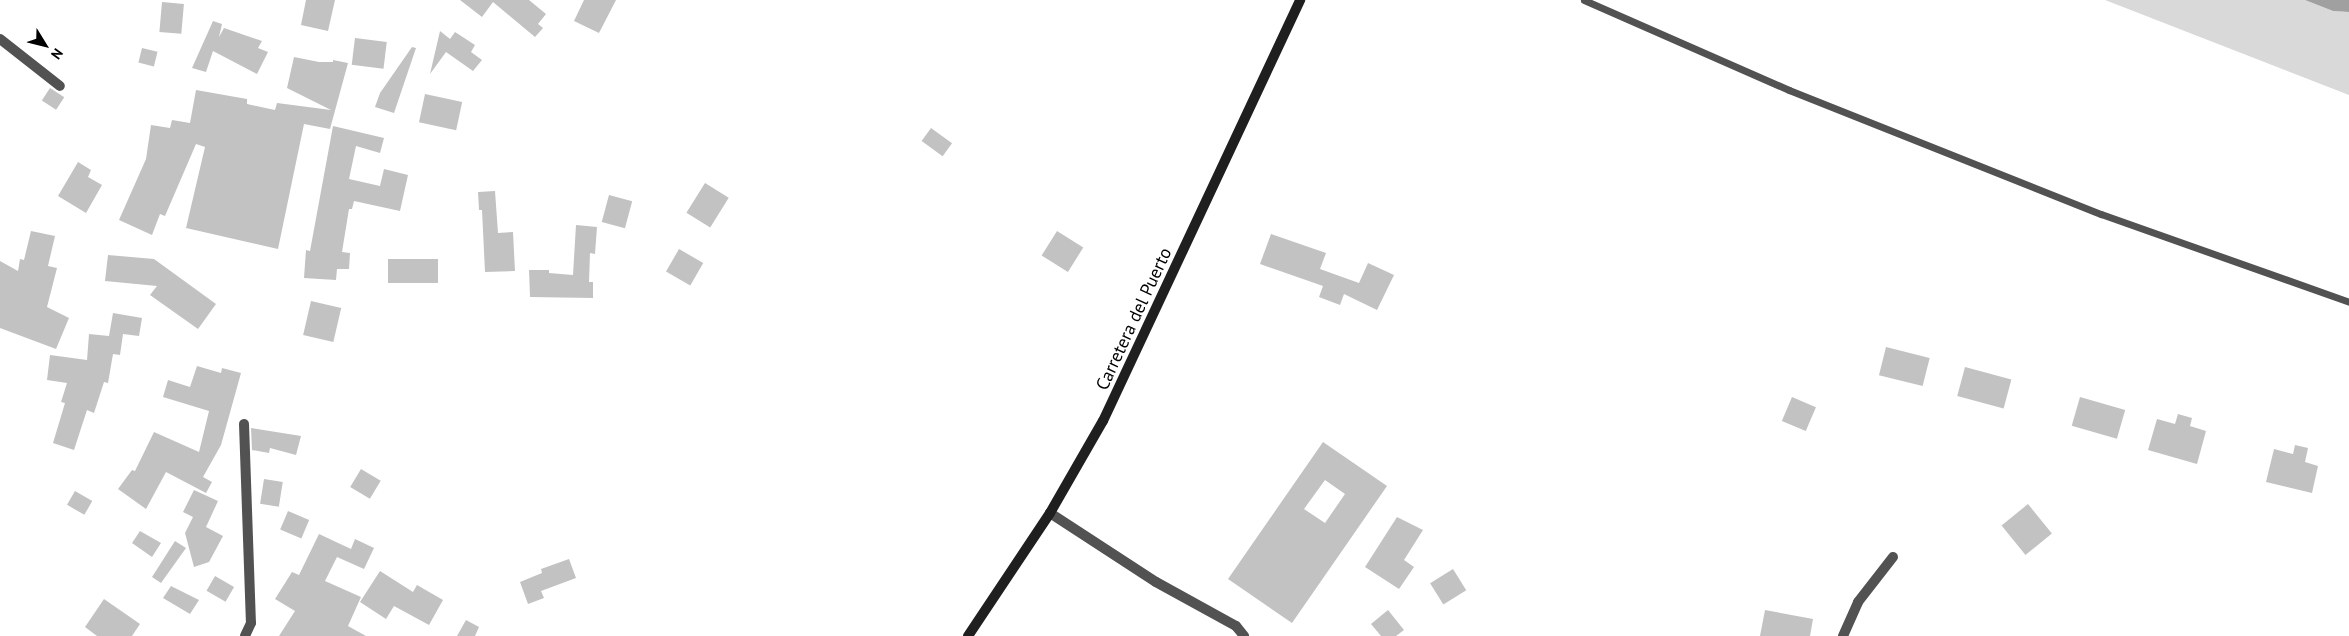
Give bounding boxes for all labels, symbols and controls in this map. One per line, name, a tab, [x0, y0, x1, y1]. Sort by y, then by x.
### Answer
north arrow	[20, 20, 70, 70]
text: N	[47, 45, 67, 63]
street label: Carretera del Puerto	[1092, 244, 1176, 394]

